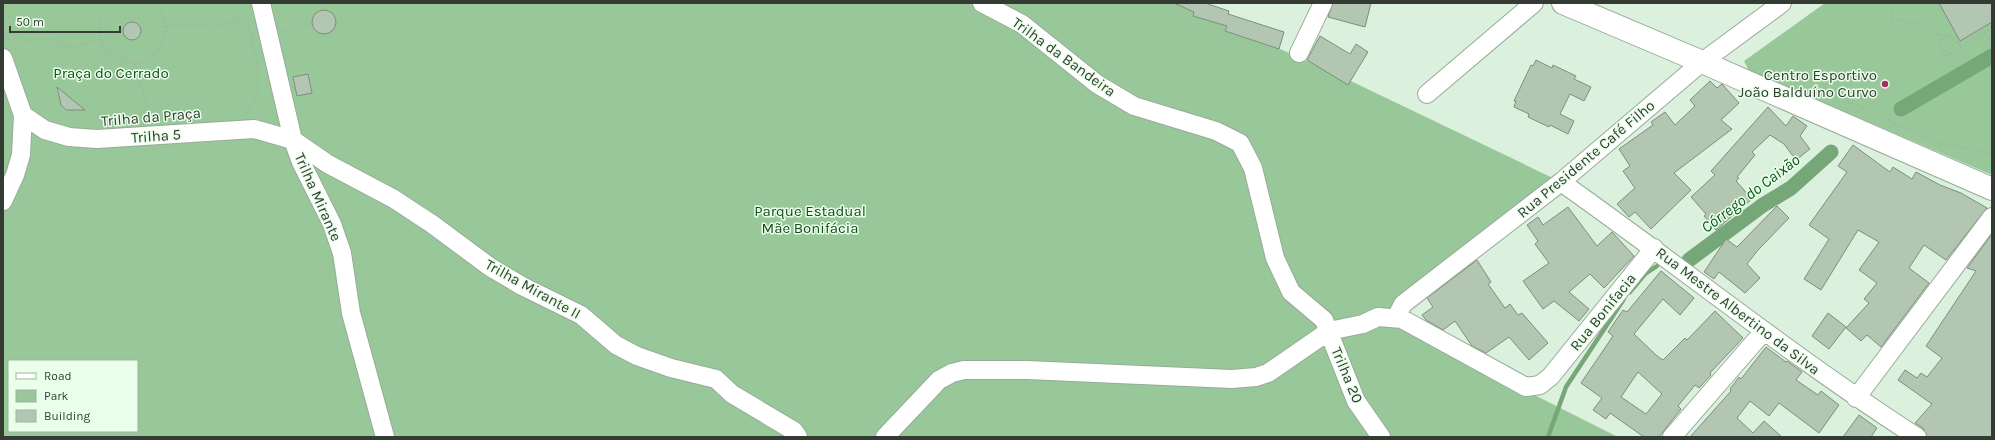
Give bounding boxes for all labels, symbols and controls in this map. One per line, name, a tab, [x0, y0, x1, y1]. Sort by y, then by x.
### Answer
scale bar	[10, 8, 120, 34]
street label: Trilha da Bandeira	[1009, 13, 1119, 101]
text: 50 m	[16, 15, 44, 29]
park label: Praça do Cerrado	[53, 64, 169, 82]
place label: Centro Esportivo João Balduíno Curvo	[1738, 66, 1877, 101]
marker: Centro Esportivo João Balduíno Curvo	[1880, 79, 1890, 89]
street label: Rua Presidente Café Filho	[1514, 96, 1658, 222]
street label: Trilha da Praça	[100, 104, 202, 130]
street label: Trilha 5	[131, 125, 181, 147]
street label: Trilha Mirante	[291, 150, 345, 244]
water label: Córrego do Caixão	[1697, 150, 1804, 237]
park label: Parque Estadual Mãe Bonifácia	[754, 202, 866, 237]
street label: Rua Mestre Albertino da Silva	[1652, 243, 1824, 379]
street label: Trilha Mirante II	[482, 255, 584, 323]
street label: Rua Bonifacia	[1566, 269, 1640, 355]
street label: Trilha 20	[1327, 344, 1367, 406]
legend	[8, 360, 138, 432]
text: Road	[44, 369, 72, 383]
text: Park	[44, 389, 69, 403]
text: Building	[44, 409, 91, 423]

